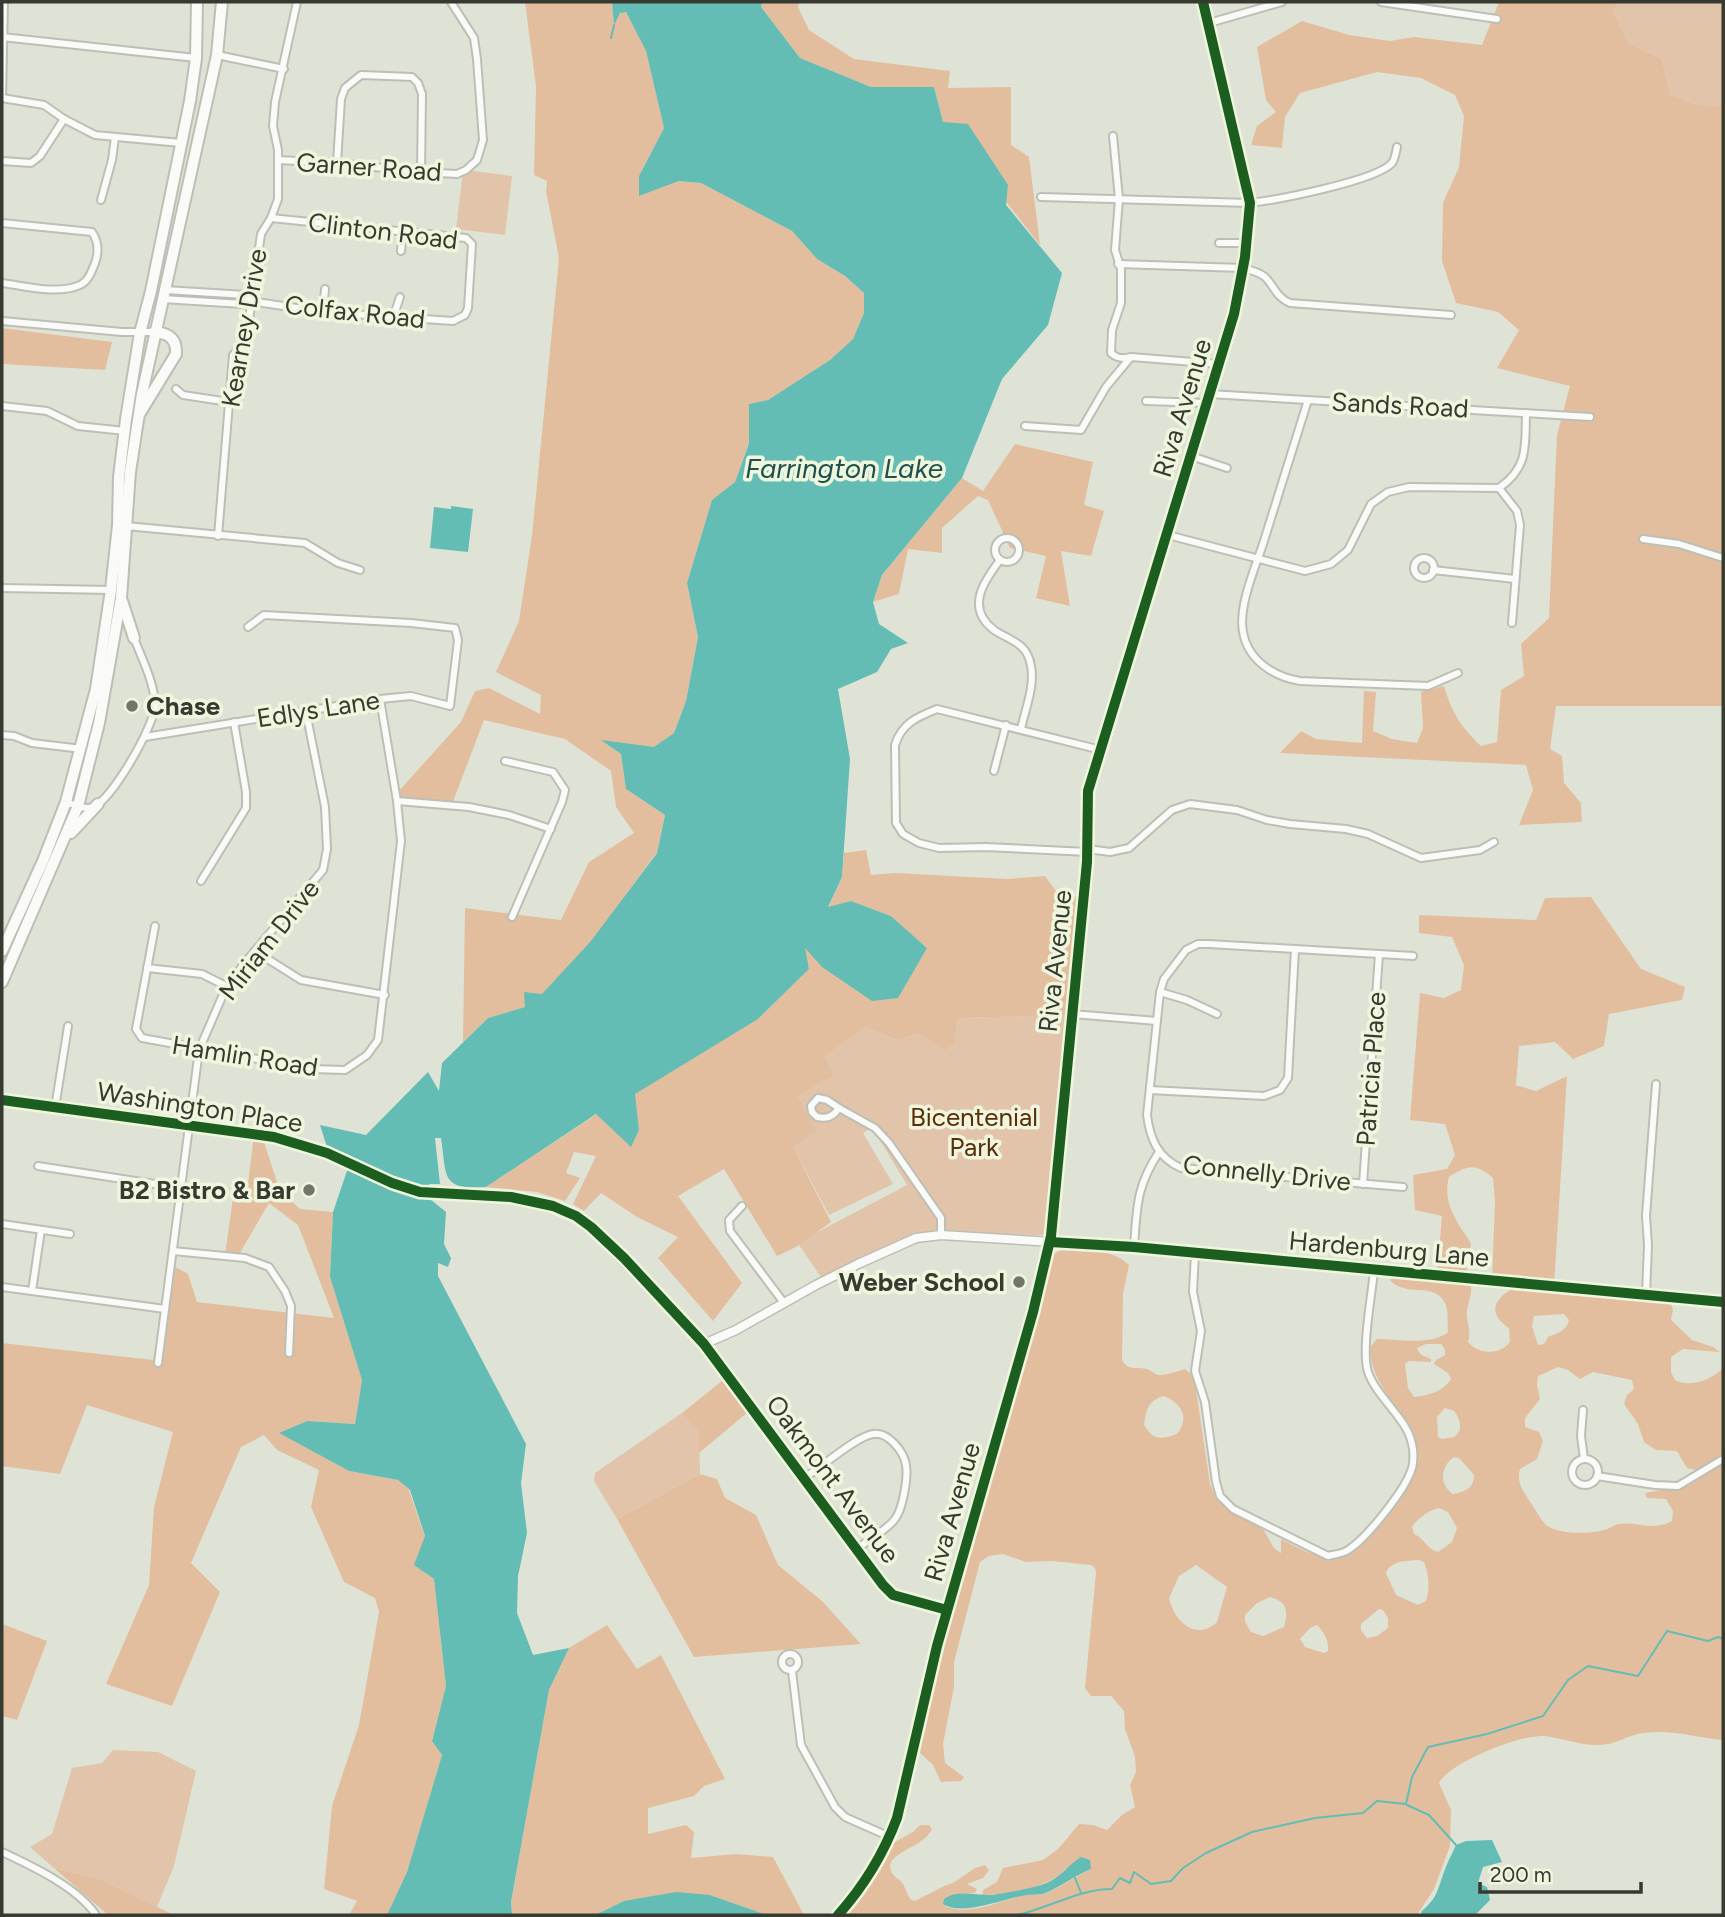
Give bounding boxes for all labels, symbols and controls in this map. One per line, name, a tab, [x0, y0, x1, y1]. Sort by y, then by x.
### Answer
street label: Garner Road	[295, 146, 443, 188]
street label: Clinton Road	[306, 206, 460, 256]
street label: Kearney Drive	[214, 246, 274, 410]
street label: Colfax Road	[283, 289, 427, 335]
street label: Riva Avenue	[1146, 335, 1218, 481]
street label: Sands Road	[1331, 385, 1469, 425]
water label: Farrington Lake	[745, 451, 943, 485]
street label: Edlys Lane	[254, 683, 382, 735]
place label: Chase	[146, 690, 220, 722]
marker: Chase	[124, 698, 140, 714]
street label: Miriam Drive	[212, 873, 326, 1007]
street label: Riva Avenue	[1032, 888, 1078, 1034]
street label: Patricia Place	[1350, 991, 1392, 1147]
street label: Hamlin Road	[170, 1029, 320, 1083]
street label: Washington Place	[95, 1075, 305, 1139]
park label: Bicentenial Park	[910, 1101, 1038, 1163]
street label: Connelly Drive	[1181, 1148, 1353, 1198]
place label: B2 Bistro & Bar	[119, 1174, 295, 1206]
marker: B2 Bistro & Bar	[301, 1182, 317, 1198]
street label: Hardenburg Lane	[1287, 1224, 1491, 1274]
place label: Weber School	[839, 1266, 1005, 1298]
marker: Weber School	[1011, 1274, 1027, 1290]
street label: Oakmont Avenue	[759, 1389, 907, 1569]
street label: Riva Avenue	[917, 1439, 987, 1585]
scale bar	[1480, 1850, 1641, 1894]
text: 200 m	[1490, 1862, 1552, 1887]

